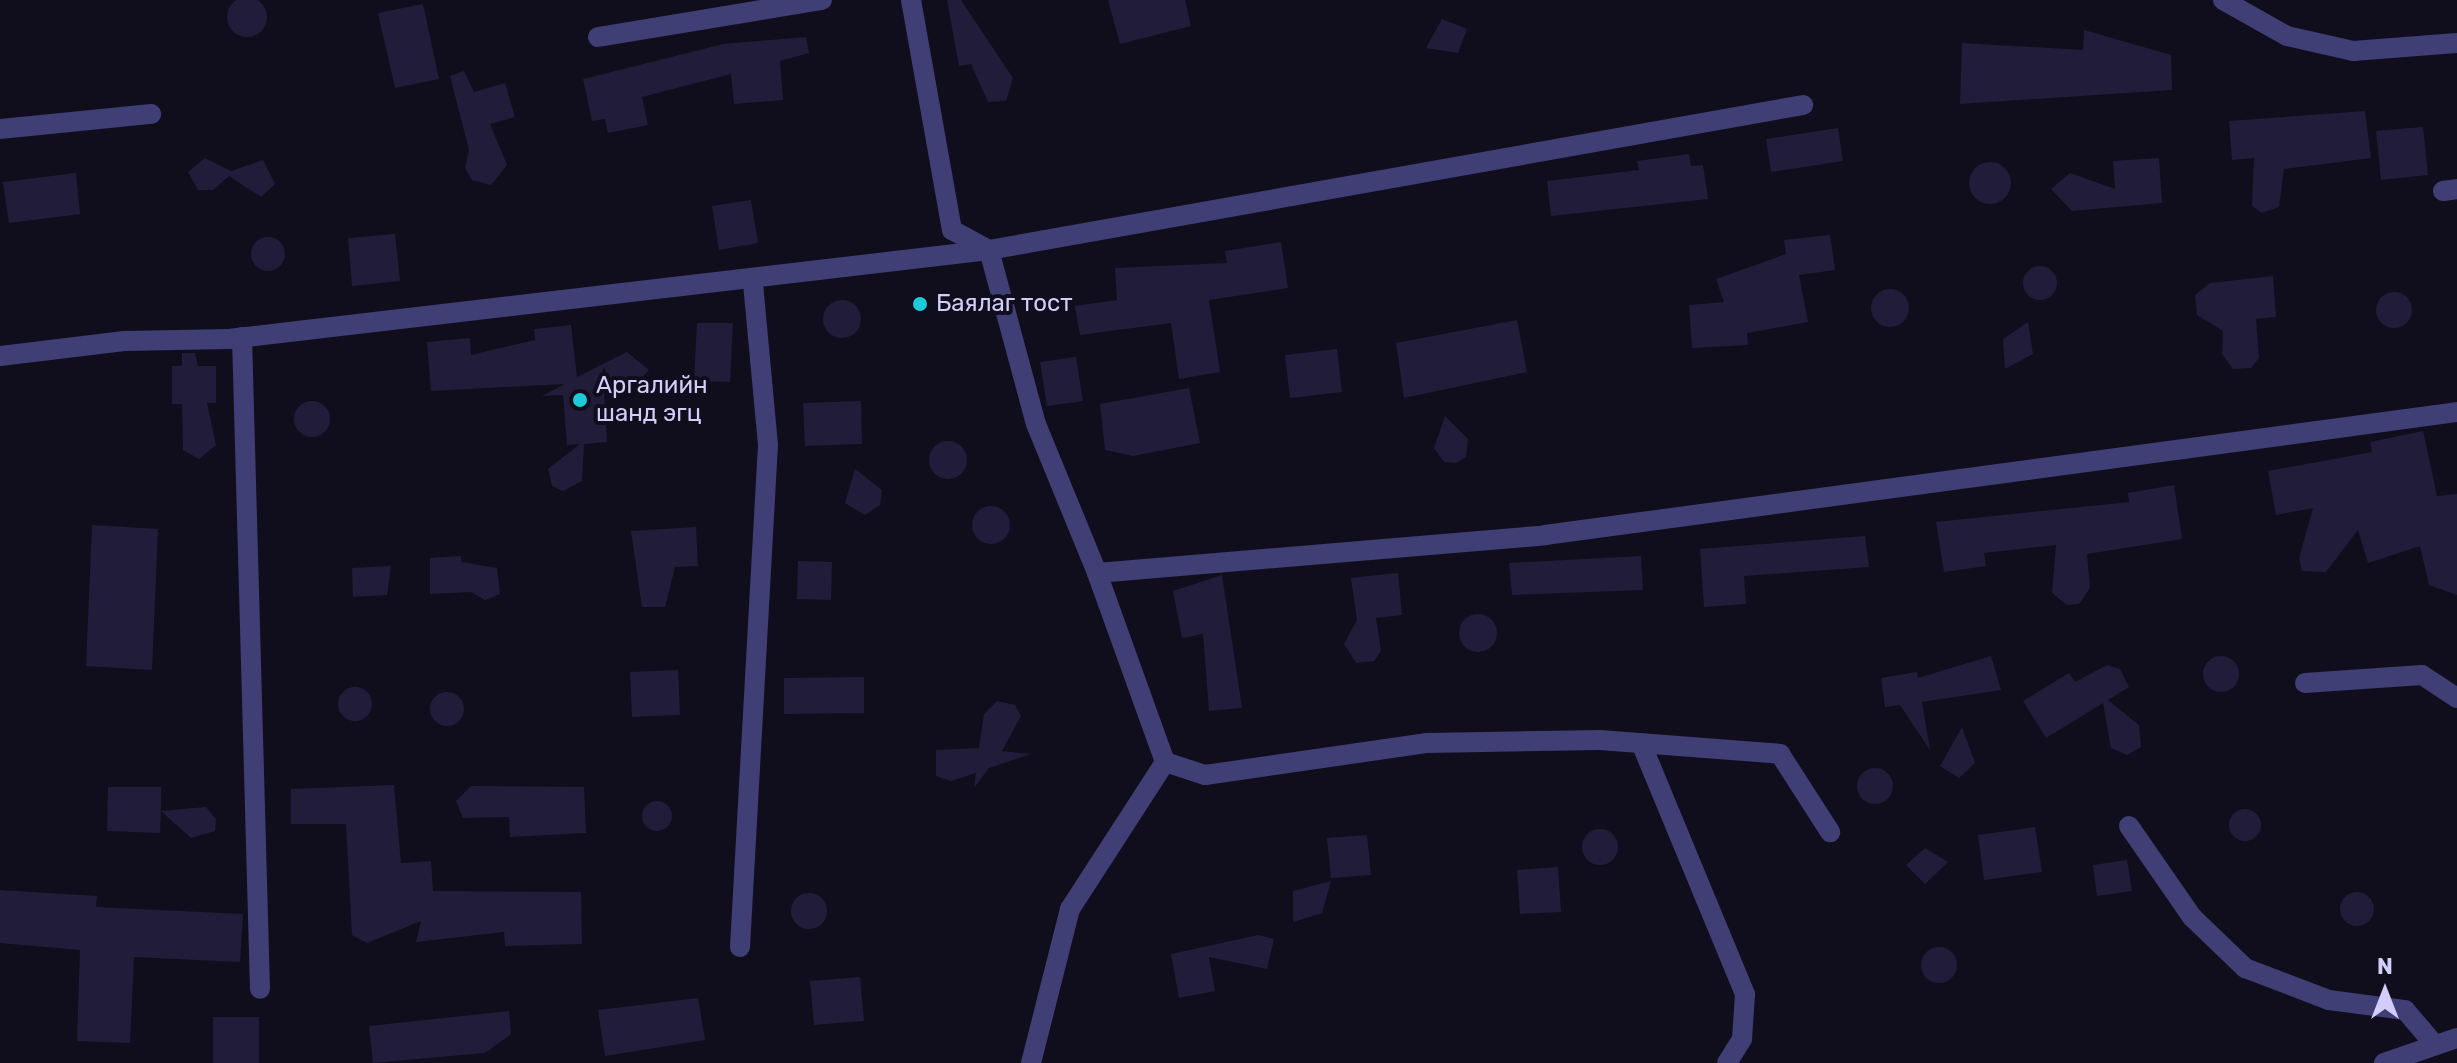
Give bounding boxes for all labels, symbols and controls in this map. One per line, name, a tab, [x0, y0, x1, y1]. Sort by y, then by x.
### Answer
place label: Баялаг тост	[936, 290, 1073, 318]
marker: Баялаг тост	[911, 295, 929, 313]
place label: Аргалийн шанд эгц	[596, 372, 708, 428]
marker: Аргалийн шанд эгц	[571, 391, 589, 409]
north arrow	[2345, 951, 2425, 1031]
text: N	[2377, 953, 2393, 980]

